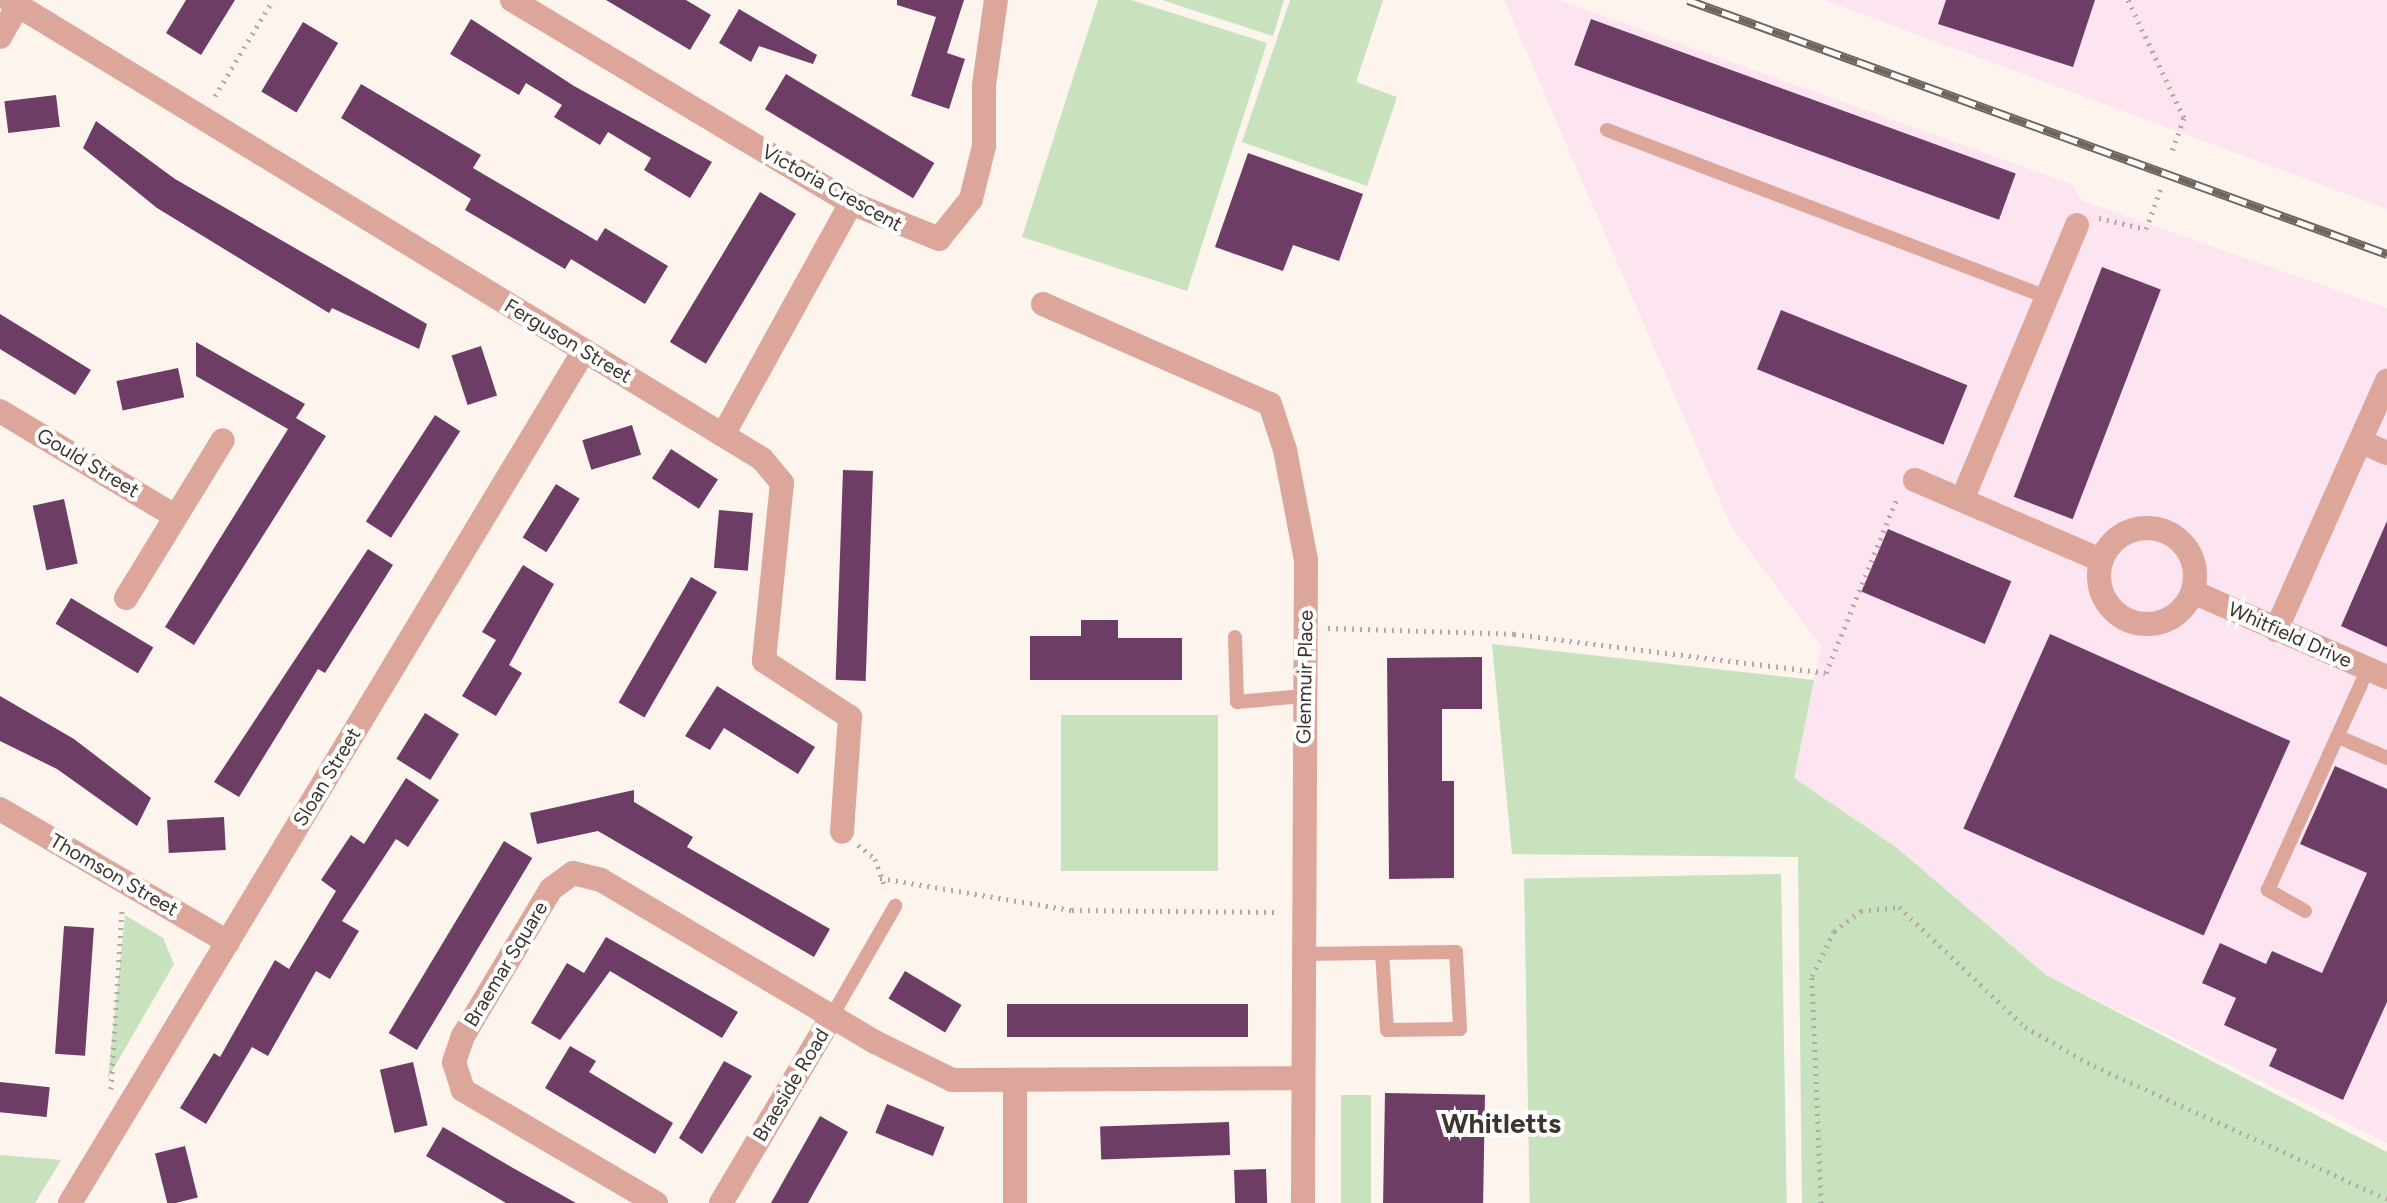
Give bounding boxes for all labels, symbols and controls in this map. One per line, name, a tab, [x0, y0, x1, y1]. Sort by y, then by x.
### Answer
street label: Victoria Crescent	[758, 139, 906, 237]
street label: Ferguson Street	[500, 294, 636, 388]
street label: Gould Street	[33, 423, 143, 503]
street label: Whitfield Drive	[2224, 597, 2356, 673]
street label: Glenmuir Place	[1292, 610, 1318, 744]
street label: Sloan Street	[288, 723, 366, 831]
street label: Thomson Street	[46, 829, 182, 921]
street label: Braemar Square	[459, 897, 553, 1031]
street label: Braeside Road	[748, 1024, 834, 1146]
district label: Whitletts	[1441, 1106, 1561, 1140]

